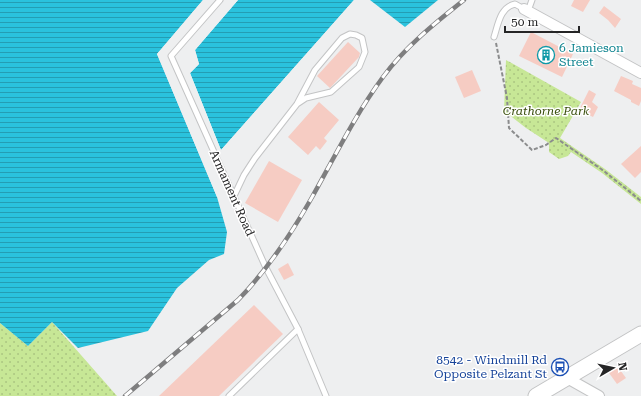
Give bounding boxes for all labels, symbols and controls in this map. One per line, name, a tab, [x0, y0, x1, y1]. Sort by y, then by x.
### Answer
scale bar	[505, 8, 579, 34]
text: 50 m	[511, 15, 538, 29]
place label: 6 Jamieson Street	[559, 41, 624, 69]
building icon: 6 Jamieson Street	[536, 45, 556, 65]
park label: Crathorne Park	[503, 104, 590, 118]
street label: Armament Road	[207, 148, 257, 239]
north arrow	[593, 348, 633, 388]
place label: 8542 - Windmill Rd Opposite Pelzant St	[434, 353, 548, 381]
bus stop icon: 8542 - Windmill Rd Opposite Pelzant St	[550, 357, 570, 377]
text: N	[615, 361, 630, 372]

